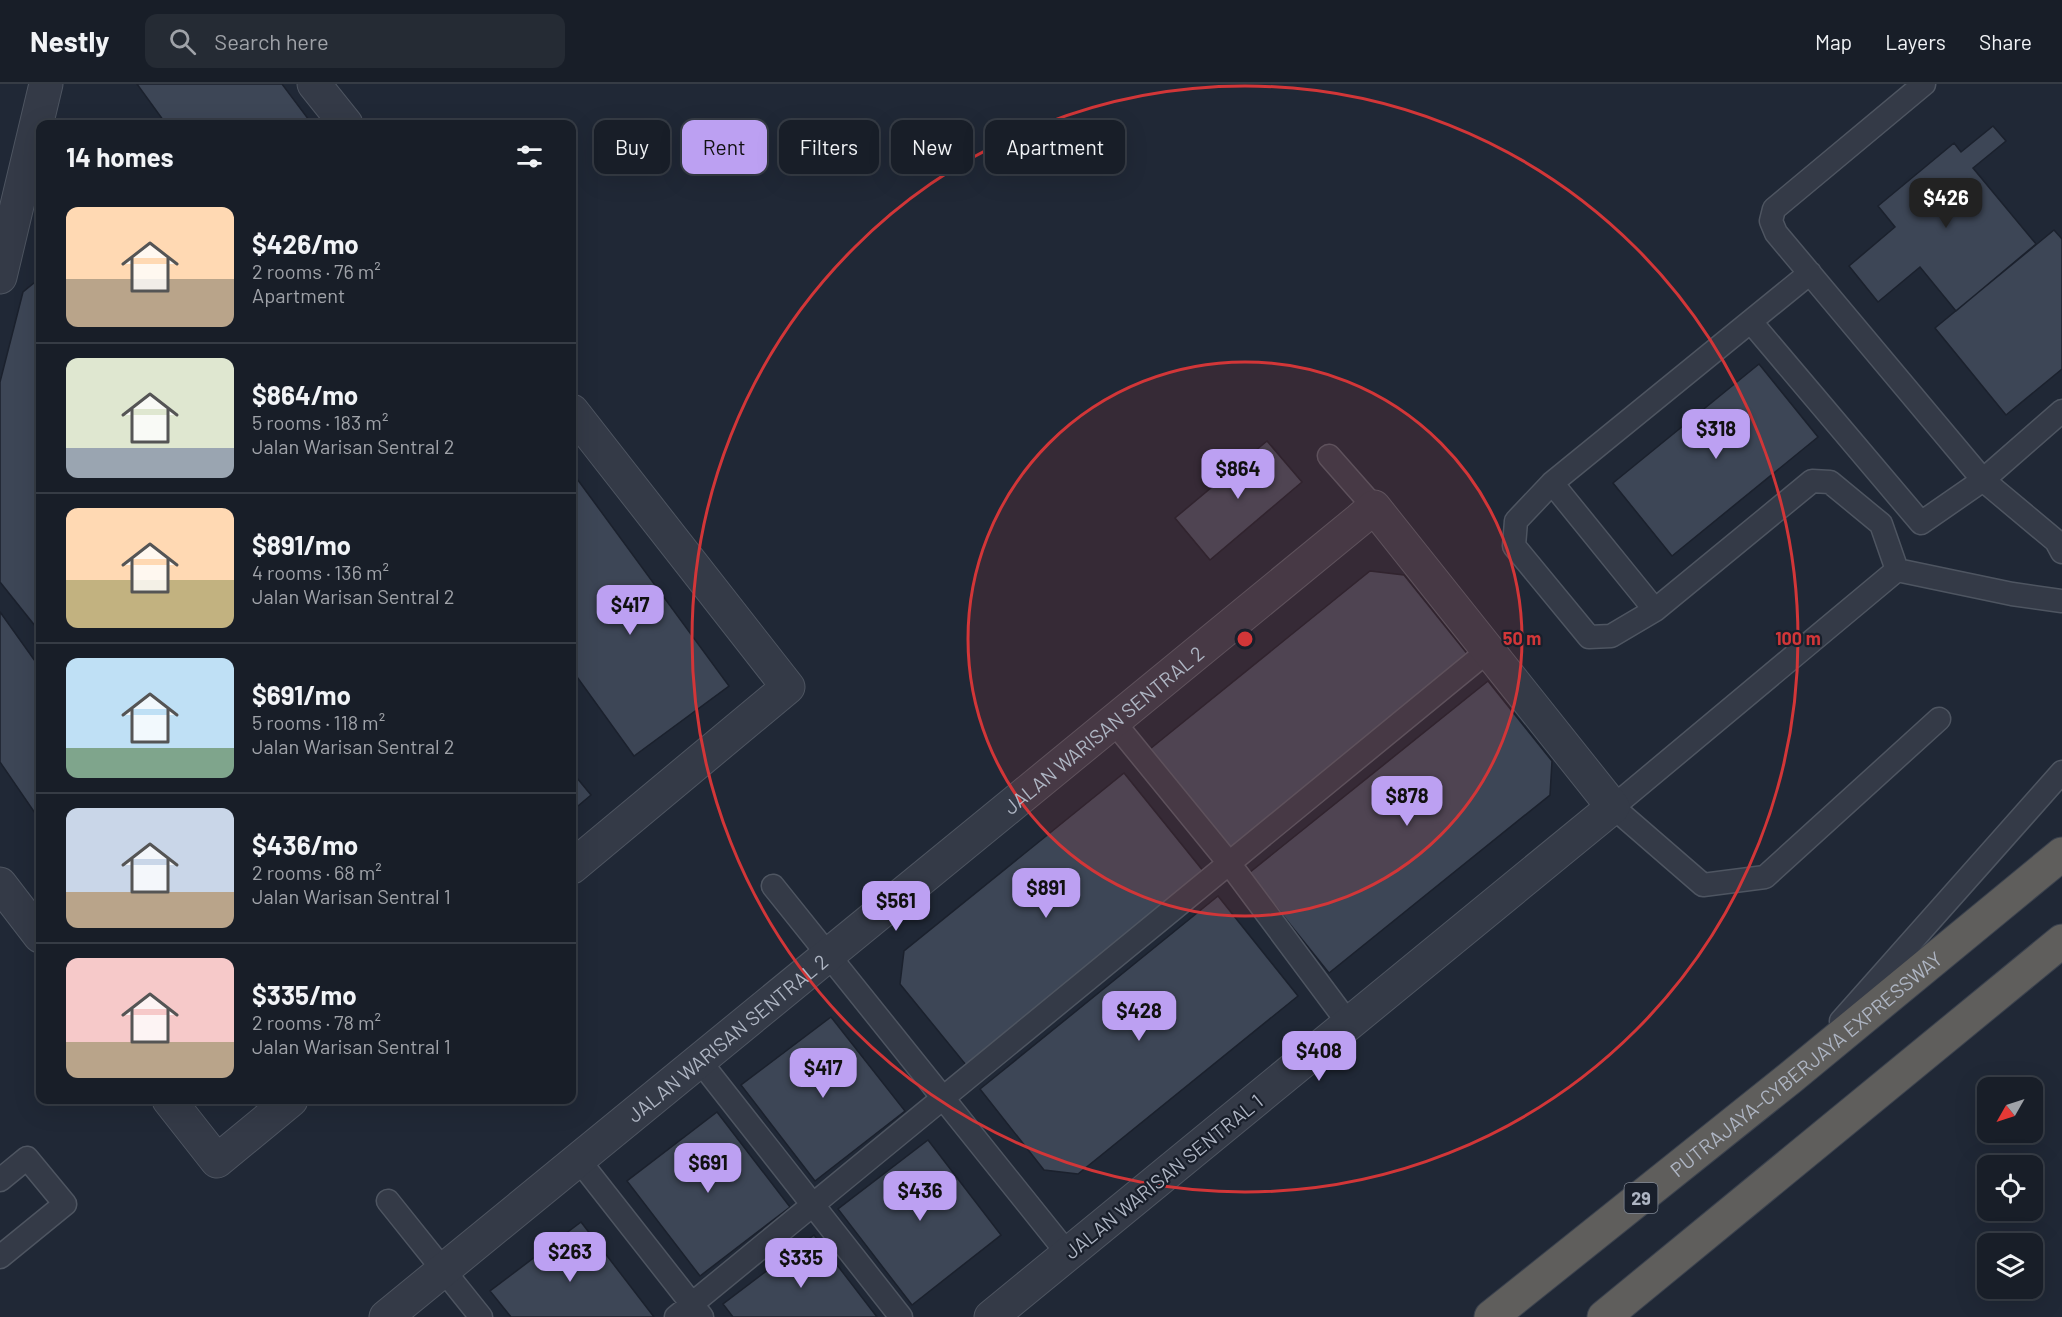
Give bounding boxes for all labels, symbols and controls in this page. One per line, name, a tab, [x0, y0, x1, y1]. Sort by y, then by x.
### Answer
search box	[145, 14, 565, 68]
text: Nestly	[30, 24, 109, 58]
icon: search	[166, 25, 199, 58]
text: Search here	[214, 28, 329, 54]
text: Map	[1815, 29, 1852, 54]
text: Layers	[1885, 29, 1946, 54]
text: Share	[1979, 29, 2032, 54]
chip: Buy	[594, 120, 670, 174]
chip: Rent	[682, 120, 767, 174]
chip: Filters	[779, 120, 879, 174]
chip: New	[891, 120, 973, 174]
chip: Apartment	[985, 120, 1125, 174]
icon: filters	[513, 140, 546, 173]
text: 14 homes	[66, 141, 173, 172]
pin: $426	[1910, 178, 1982, 229]
text: $426	[1923, 185, 1969, 209]
text: $426/mo	[252, 228, 359, 259]
icon: home	[114, 231, 186, 303]
text: 2 rooms · 76 m²	[252, 259, 381, 283]
text: Apartment	[252, 283, 345, 307]
text: $864/mo	[252, 379, 358, 410]
icon: home	[114, 382, 186, 454]
pin: $318	[1680, 409, 1752, 460]
text: 5 rooms · 183 m²	[252, 410, 388, 434]
text: $318	[1696, 416, 1736, 440]
text: Jalan Warisan Sentral 2	[252, 434, 454, 458]
pin: $864	[1202, 449, 1274, 500]
text: $864	[1215, 456, 1261, 480]
text: $891/mo	[252, 529, 351, 560]
icon: home	[114, 532, 186, 604]
text: 4 rooms · 136 m²	[252, 560, 389, 584]
text: Jalan Warisan Sentral 2	[252, 584, 454, 608]
pin: $417	[594, 585, 666, 636]
text: $417	[611, 592, 649, 616]
text: 50 m	[1503, 627, 1541, 649]
text: 100 m	[1775, 627, 1821, 649]
centre of rings	[1235, 629, 1255, 649]
street label: JALAN WARISAN SENTRAL 2	[998, 641, 1208, 819]
text: $691/mo	[252, 679, 351, 710]
icon: home	[114, 682, 186, 754]
text: 5 rooms · 118 m²	[252, 710, 385, 734]
text: Jalan Warisan Sentral 2	[252, 734, 454, 758]
pin: $878	[1371, 776, 1443, 827]
text: $878	[1386, 783, 1429, 807]
text: $436/mo	[252, 829, 358, 860]
icon: home	[114, 832, 186, 904]
text: 2 rooms · 68 m²	[252, 860, 382, 884]
pin: $891	[1010, 868, 1082, 919]
text: $891	[1026, 875, 1066, 899]
pin: $561	[860, 881, 932, 932]
text: Jalan Warisan Sentral 1	[252, 884, 451, 908]
text: $561	[876, 888, 916, 912]
street label: PUTRAJAYA–CYBERJAYA EXPRESSWAY	[1665, 946, 1947, 1181]
street label: JALAN WARISAN SENTRAL 2	[622, 949, 832, 1127]
text: $335/mo	[252, 979, 357, 1010]
icon: home	[114, 982, 186, 1054]
pin: $428	[1103, 991, 1175, 1042]
text: $428	[1116, 998, 1162, 1022]
text: 2 rooms · 78 m²	[252, 1010, 381, 1034]
pin: $408	[1283, 1031, 1355, 1082]
text: Jalan Warisan Sentral 1	[252, 1034, 451, 1058]
text: $408	[1296, 1038, 1342, 1062]
pin: $417	[787, 1048, 859, 1099]
text: $417	[804, 1055, 842, 1079]
north arrow	[1977, 1077, 2043, 1143]
map controls	[1977, 1077, 2043, 1299]
street label: JALAN WARISAN SENTRAL 1	[1059, 1089, 1267, 1263]
pin: $691	[672, 1143, 744, 1194]
text: $691	[688, 1150, 728, 1174]
button: locate	[1977, 1155, 2043, 1221]
pin: $436	[884, 1171, 956, 1222]
text: $436	[897, 1178, 943, 1202]
road number: 29	[1624, 1183, 1658, 1213]
pin: $263	[534, 1232, 606, 1283]
button: layers	[1977, 1233, 2043, 1299]
pin: $335	[765, 1238, 837, 1289]
text: $263	[548, 1239, 592, 1263]
text: $335	[779, 1245, 823, 1269]

